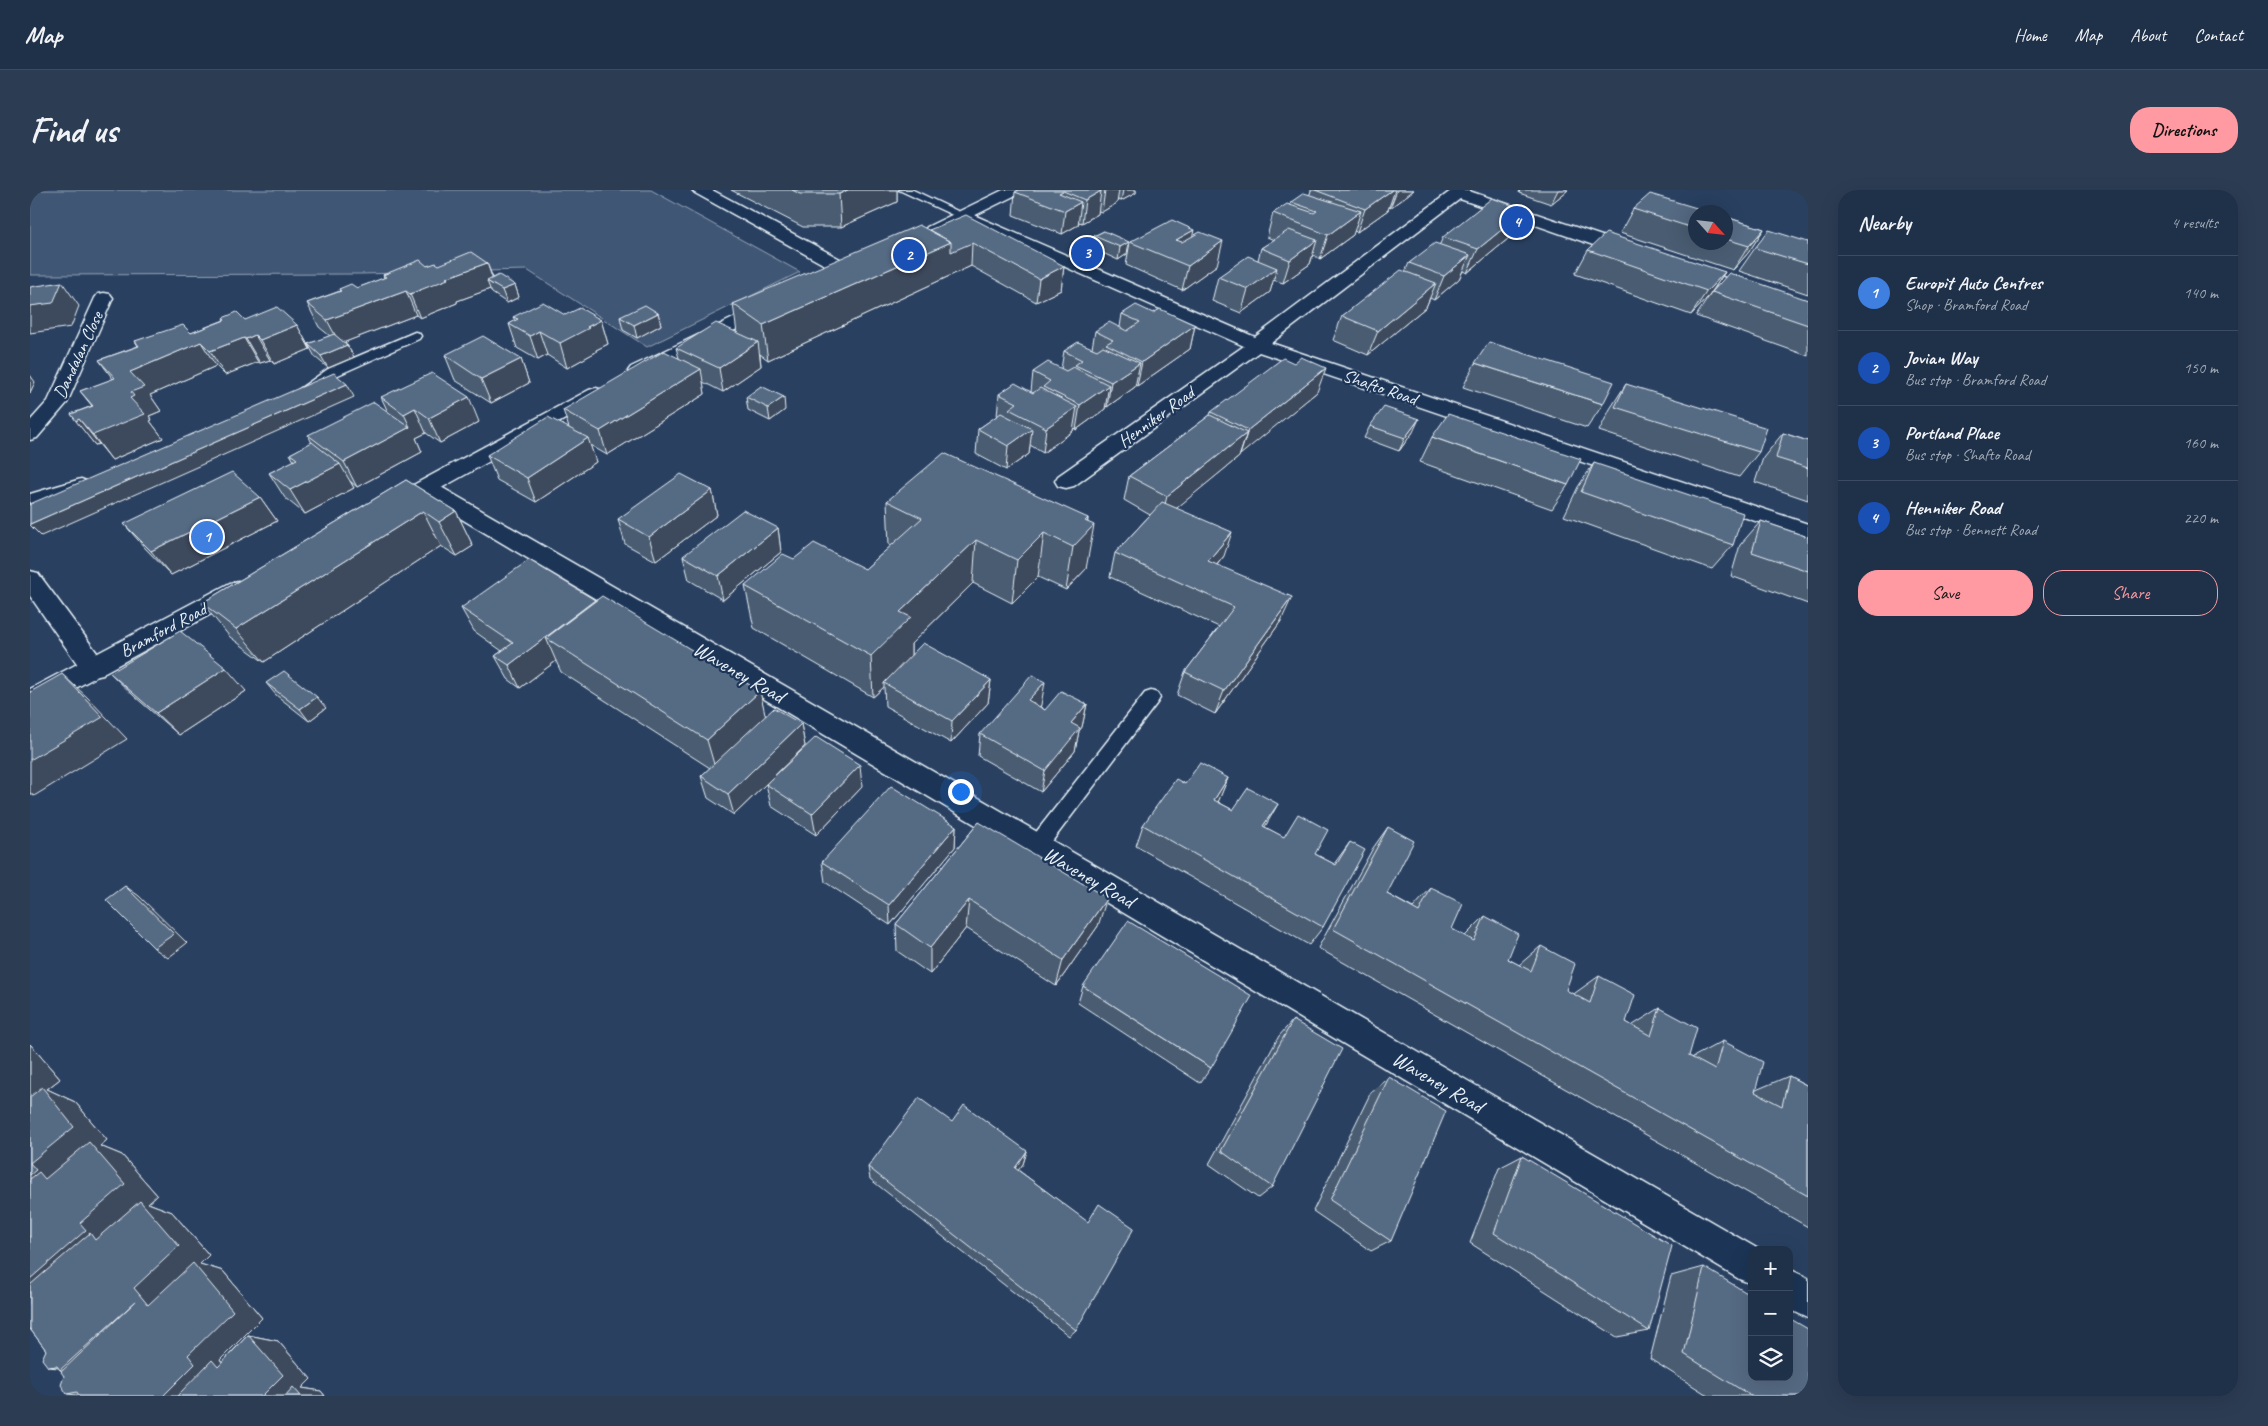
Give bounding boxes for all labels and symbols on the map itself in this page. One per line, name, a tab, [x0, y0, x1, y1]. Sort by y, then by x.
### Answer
pin: 4	[1501, 203, 1533, 241]
north arrow	[1688, 205, 1733, 250]
pin: 3	[1071, 234, 1103, 272]
pin: 2	[893, 236, 925, 274]
street label: Dandalan Close	[48, 307, 108, 402]
street label: Shafto Road	[1340, 364, 1423, 411]
street label: Henniker Road	[1114, 380, 1201, 452]
pin: 1	[191, 518, 223, 556]
street label: Bramford Road	[116, 597, 213, 662]
street label: Waveney Road	[689, 635, 793, 710]
your location	[948, 779, 974, 805]
street label: Waveney Road	[1039, 840, 1143, 915]
street label: Waveney Road	[1388, 1045, 1492, 1120]

